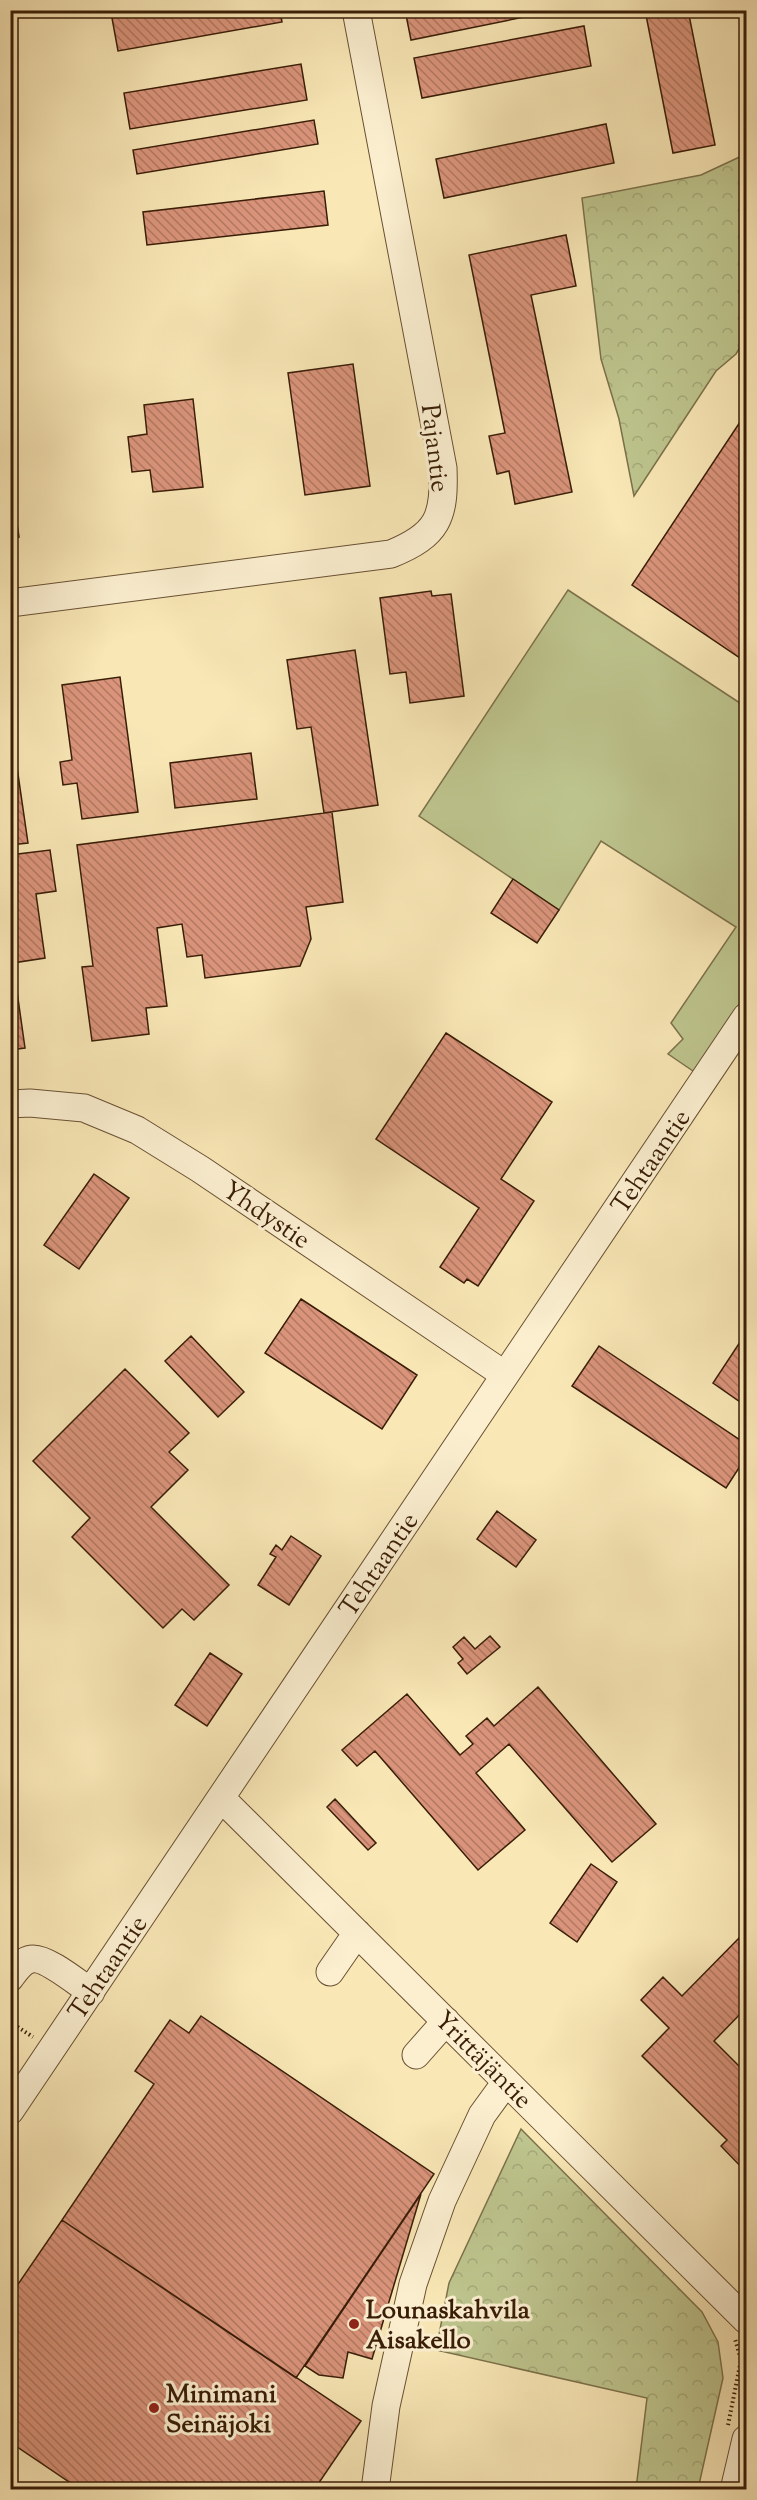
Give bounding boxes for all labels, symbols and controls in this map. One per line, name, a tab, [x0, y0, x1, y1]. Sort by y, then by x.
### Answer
street label: Pajantie	[410, 402, 457, 495]
street label: Tehtaantie	[603, 1103, 701, 1222]
street label: Yhdystie	[214, 1173, 317, 1259]
street label: Tehtaantie	[331, 1506, 429, 1625]
street label: Tehtaantie	[60, 1909, 158, 2028]
street label: Yrittäjäntie	[425, 2003, 540, 2118]
place label: Lounaskahvila Aisakello	[366, 2293, 530, 2360]
marker: Lounaskahvila Aisakello	[347, 2317, 361, 2331]
place label: Minimani Seinäjoki	[166, 2377, 277, 2444]
marker: Minimani Seinäjoki	[147, 2401, 161, 2415]

